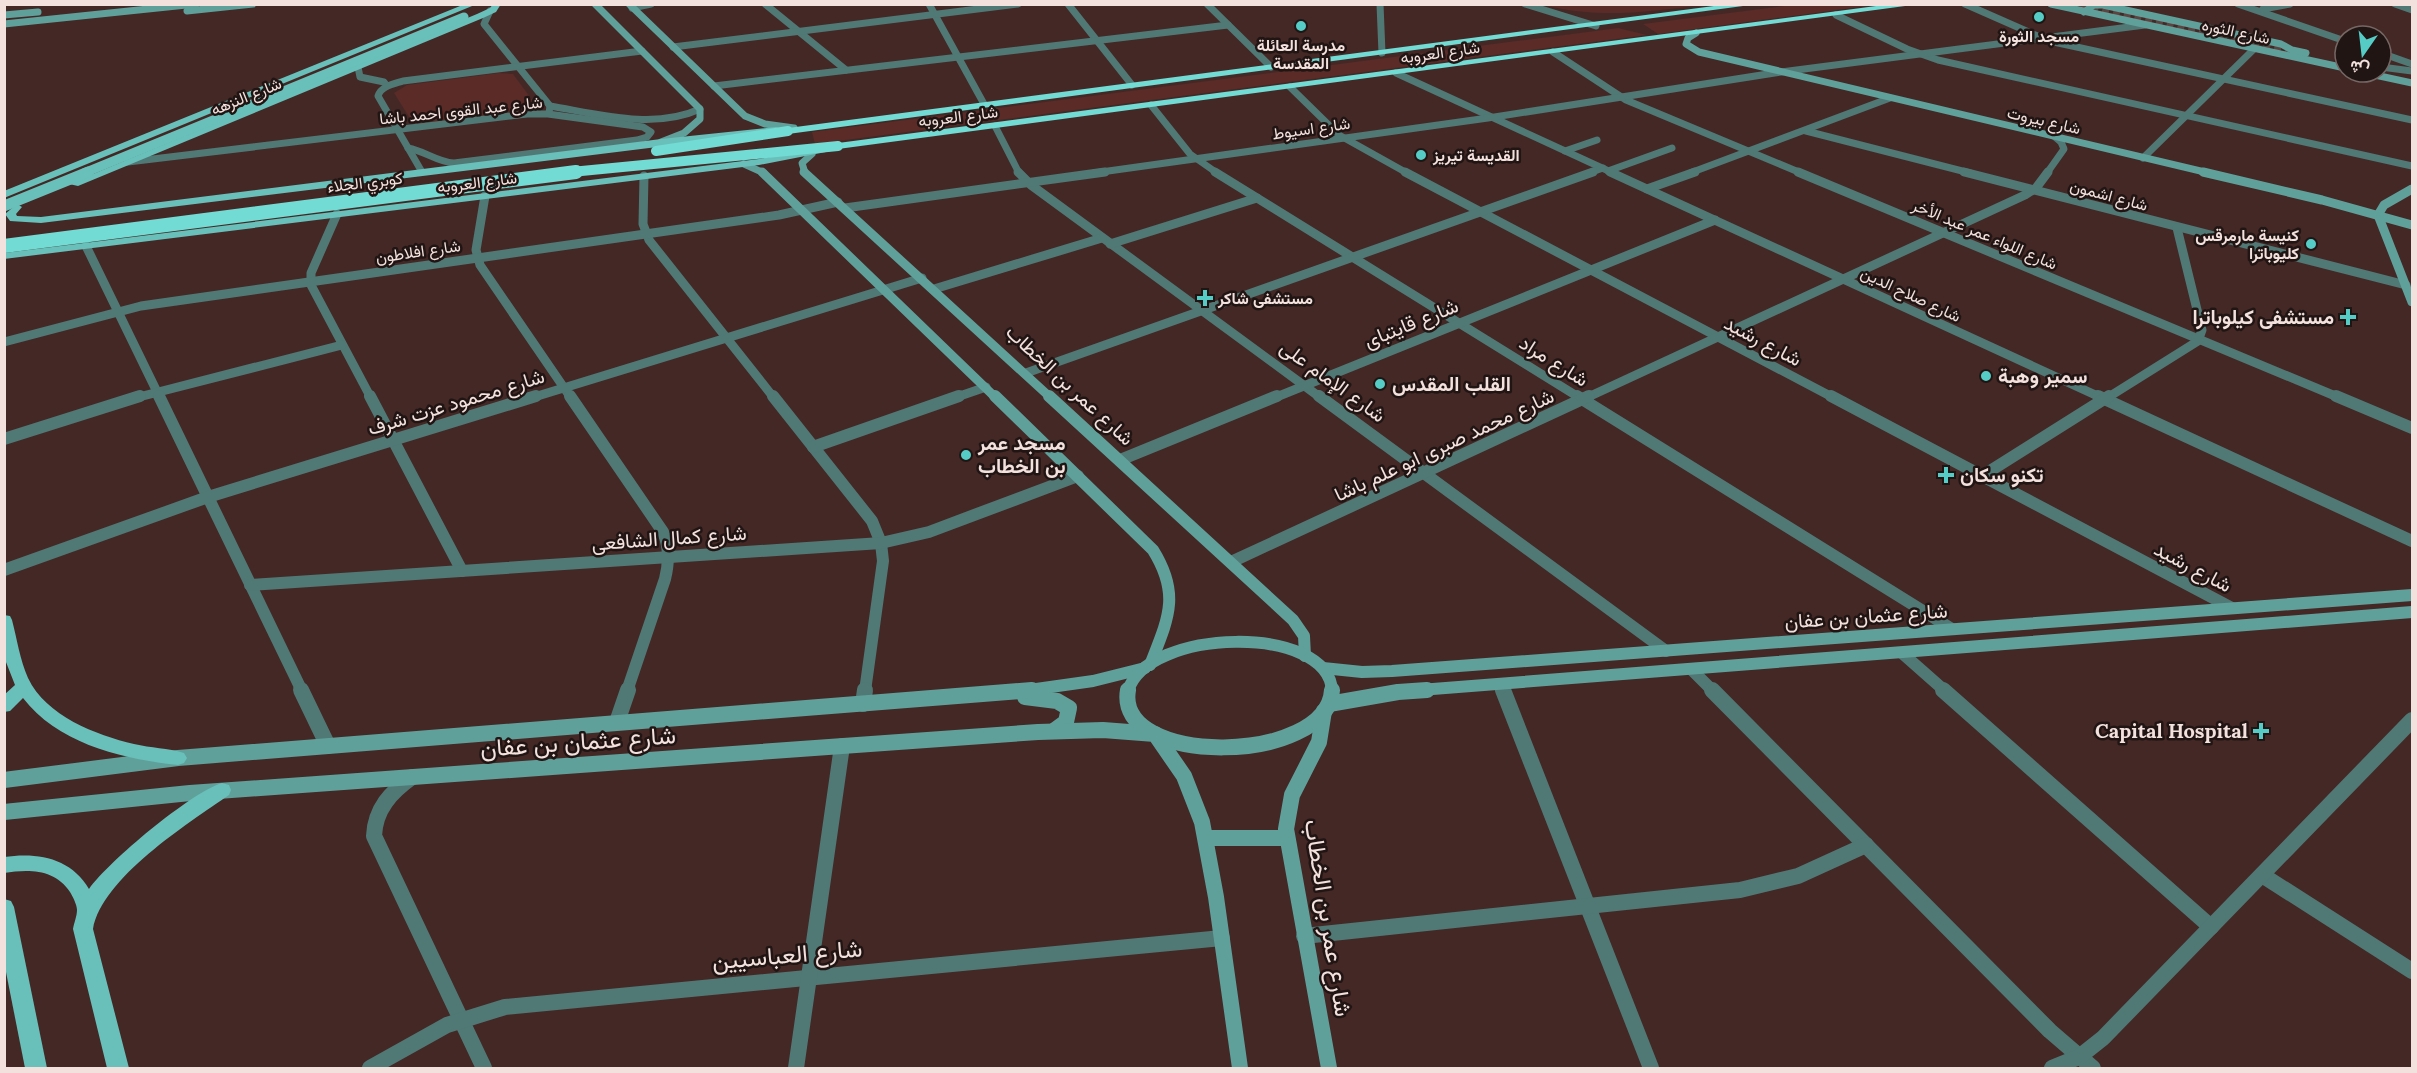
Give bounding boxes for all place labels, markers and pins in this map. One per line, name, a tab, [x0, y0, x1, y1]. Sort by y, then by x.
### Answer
marker: مسجد الثورة	[2032, 10, 2046, 24]
marker: مدرسة العائلة المقدسة	[1294, 19, 1308, 33]
place label: مسجد الثورة	[1999, 26, 2079, 47]
place label: مدرسة العائلة المقدسة	[1257, 35, 1346, 73]
place label: القديسة تيريز	[1432, 145, 1520, 166]
marker: القديسة تيريز	[1414, 148, 1428, 162]
place label: كنيسة مارمرقس كليوباترا	[2195, 225, 2299, 264]
marker: كنيسة مارمرقس كليوباترا	[2304, 237, 2318, 251]
place label: مستشفى شاكر	[1217, 288, 1313, 309]
marker: مستشفى شاكر	[1196, 289, 1214, 307]
place label: مستشفى كيلوباترا	[2192, 304, 2334, 330]
marker: مستشفى كيلوباترا	[2339, 308, 2357, 326]
place label: سمير وهبة	[1998, 363, 2088, 389]
marker: سمير وهبة	[1979, 369, 1993, 383]
place label: القلب المقدس	[1392, 371, 1511, 396]
marker: القلب المقدس	[1373, 377, 1387, 391]
place label: مسجد عمر بن الخطاب	[977, 430, 1066, 478]
marker: مسجد عمر بن الخطاب	[959, 448, 973, 462]
place label: تكنو سكان	[1960, 462, 2044, 488]
marker: تكنو سكان	[1937, 466, 1955, 484]
place label: Capital Hospital	[2095, 718, 2248, 743]
marker: Capital Hospital	[2252, 722, 2270, 740]

